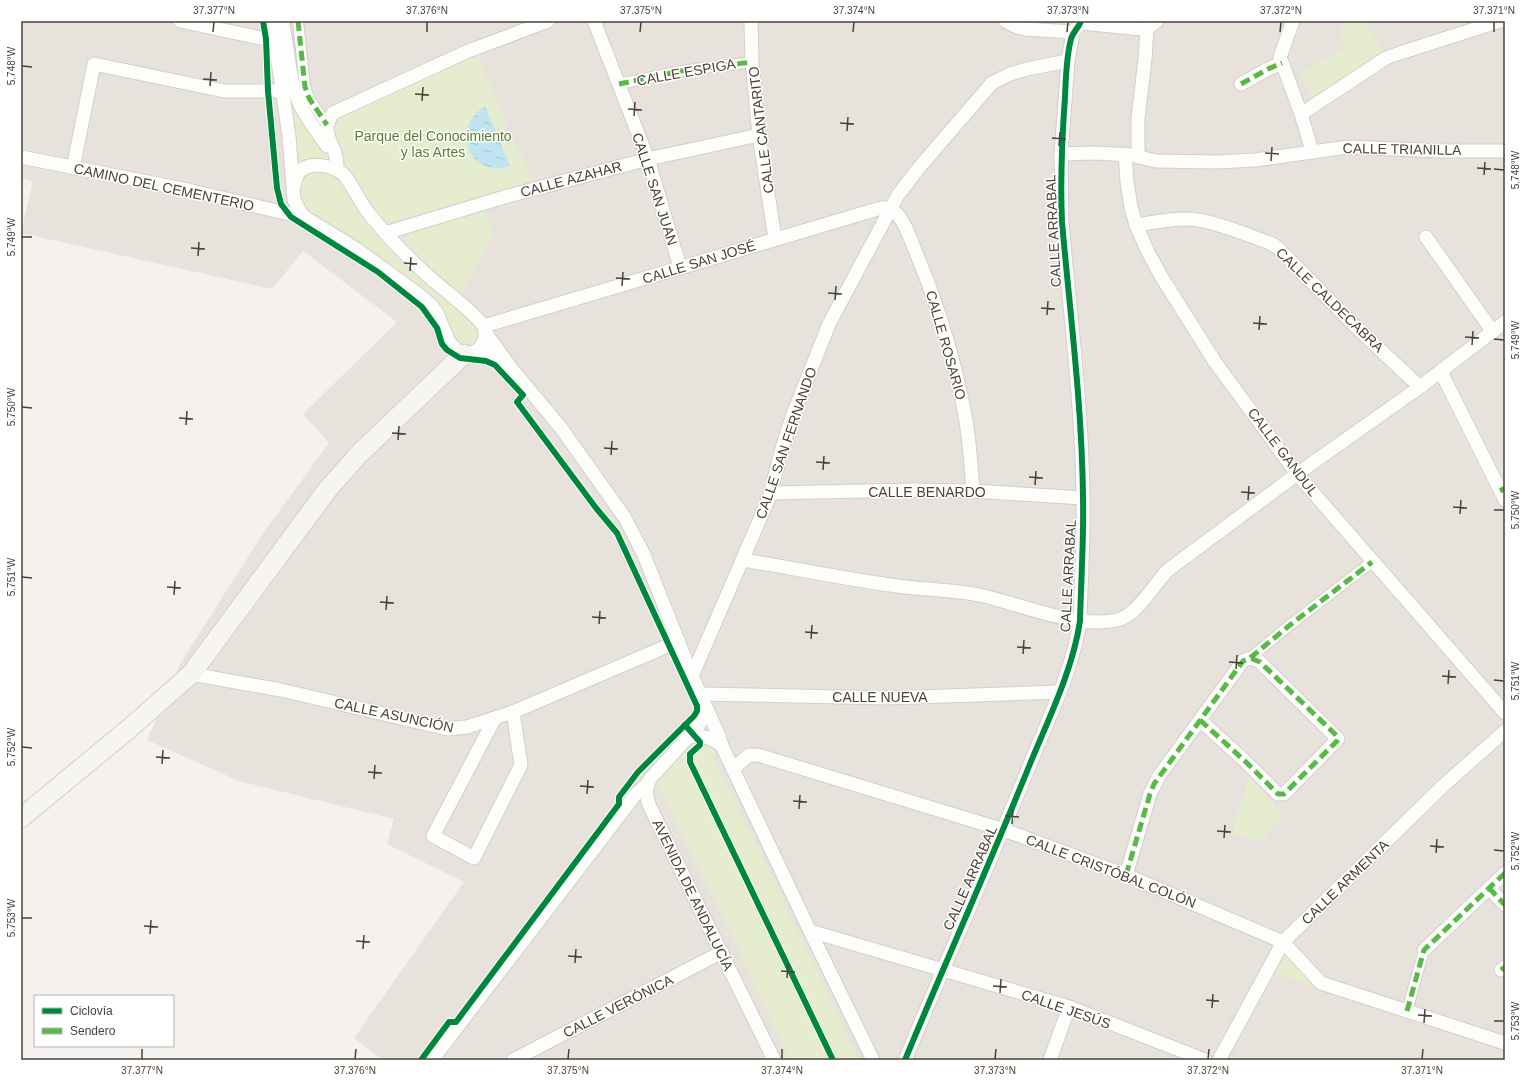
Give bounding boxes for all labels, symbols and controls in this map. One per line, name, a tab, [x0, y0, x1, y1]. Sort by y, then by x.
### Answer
text: 37.377°N	[193, 5, 235, 16]
text: 37.376°N	[406, 5, 448, 16]
text: 37.375°N	[620, 5, 662, 16]
text: 37.374°N	[833, 5, 875, 16]
text: 37.373°N	[1047, 5, 1089, 16]
text: 37.372°N	[1260, 5, 1302, 16]
text: 37.371°N	[1473, 5, 1515, 16]
text: 5.748°W	[6, 46, 17, 85]
street label: CALLE ESPIGA	[635, 55, 737, 89]
street label: CALLE CANTARITO	[745, 65, 777, 194]
park label: Parque del Conocimiento y las Artes	[354, 128, 512, 160]
street label: CALLE SAN JUAN	[629, 131, 681, 247]
street label: CALLE TRIANILLA	[1342, 140, 1462, 158]
text: 5.748°W	[1510, 150, 1521, 189]
street label: CALLE AZAHAR	[519, 158, 623, 200]
street label: CAMINO DEL CEMENTERIO	[72, 160, 256, 214]
street label: CALLE ARRABAL	[1042, 174, 1064, 288]
text: 5.749°W	[6, 217, 17, 256]
street label: CALLE SAN JOSÉ	[640, 237, 758, 287]
street label: CALLE CALDECABRA	[1273, 245, 1388, 356]
street label: CALLE ROSARIO	[923, 289, 969, 402]
text: 5.749°W	[1510, 320, 1521, 359]
street label: CALLE SAN FERNANDO	[752, 365, 820, 521]
text: 5.750°W	[6, 387, 17, 426]
street label: CALLE GANDUL	[1245, 405, 1322, 500]
street label: CALLE BENARDO	[868, 484, 986, 500]
text: 5.750°W	[1510, 490, 1521, 529]
street label: CALLE ARRABAL	[1057, 519, 1079, 633]
text: 5.751°W	[6, 557, 17, 596]
text: 5.751°W	[1510, 661, 1521, 700]
street label: CALLE NUEVA	[832, 689, 928, 705]
street label: CALLE ASUNCIÓN	[333, 695, 455, 735]
text: 5.752°W	[6, 727, 17, 766]
street label: AVENIDA DE ANDALUCÍA	[649, 817, 737, 974]
street label: CALLE ARRABAL	[940, 823, 1000, 933]
street label: CALLE CRISTÓBAL COLÓN	[1024, 831, 1198, 911]
text: 5.752°W	[1510, 831, 1521, 870]
street label: CALLE ARMENTA	[1298, 836, 1392, 928]
text: 5.753°W	[6, 898, 17, 937]
street label: CALLE VERÓNICA	[560, 971, 676, 1041]
street label: CALLE JESÚS	[1019, 986, 1113, 1032]
legend	[34, 995, 174, 1047]
text: 5.753°W	[1510, 1001, 1521, 1040]
text: Ciclovía	[70, 1004, 113, 1018]
text: Sendero	[70, 1024, 116, 1038]
text: 37.377°N	[121, 1065, 163, 1076]
text: 37.376°N	[334, 1065, 376, 1076]
text: 37.375°N	[547, 1065, 589, 1076]
text: 37.374°N	[761, 1065, 803, 1076]
text: 37.373°N	[974, 1065, 1016, 1076]
text: 37.372°N	[1187, 1065, 1229, 1076]
text: 37.371°N	[1401, 1065, 1443, 1076]

